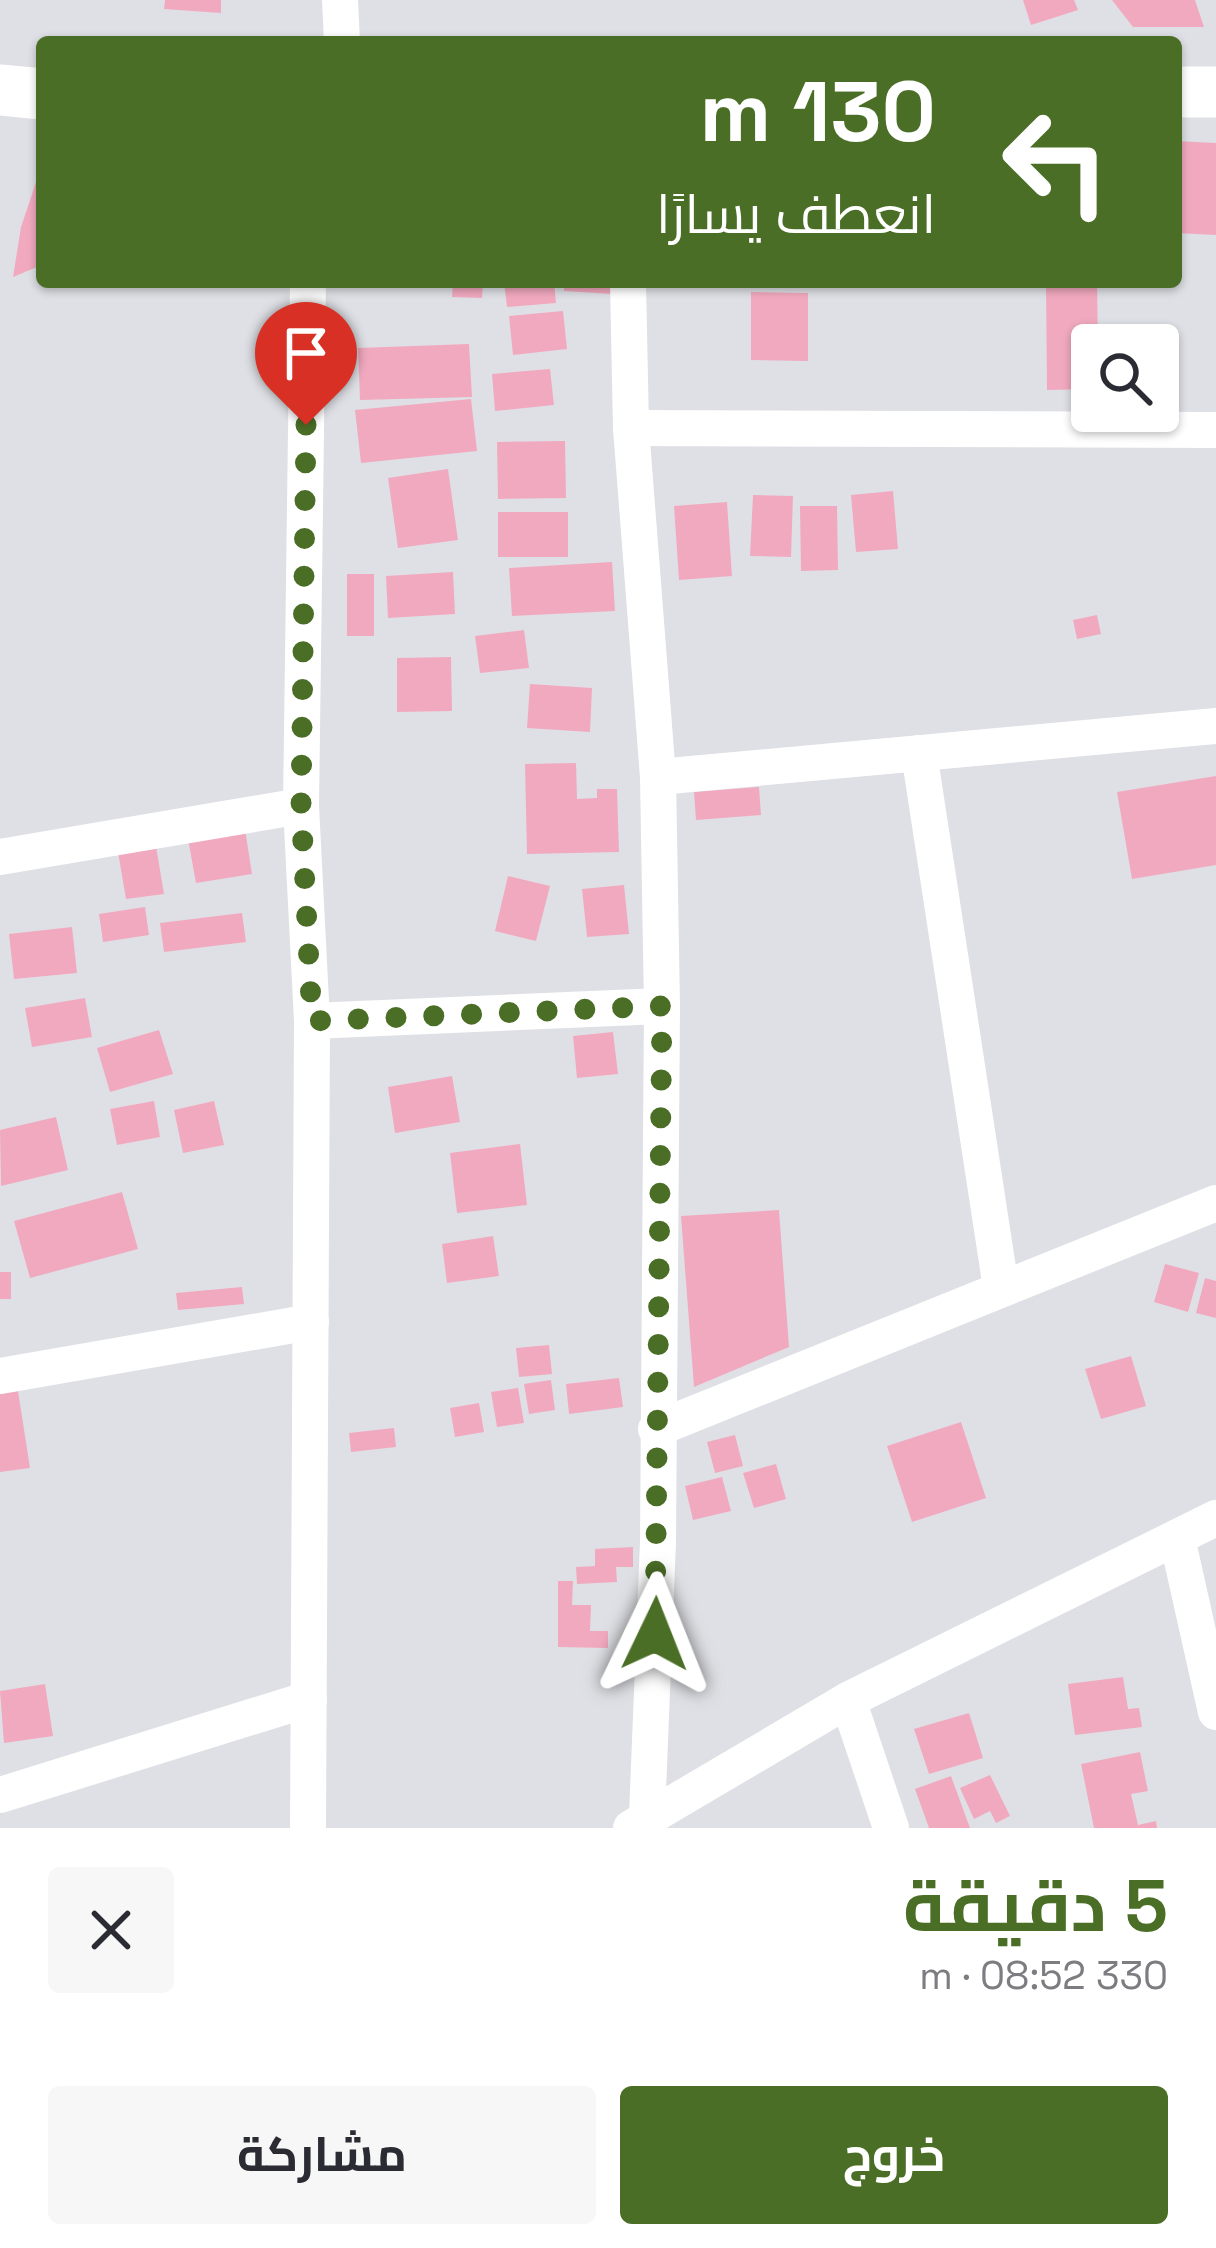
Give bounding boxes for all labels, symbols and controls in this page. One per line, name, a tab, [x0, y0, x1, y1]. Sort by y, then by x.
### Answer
text: 130 m	[699, 58, 936, 166]
icon: left	[978, 84, 1134, 240]
text: انعطف يسارًا	[656, 180, 936, 249]
pin	[255, 302, 357, 425]
icon: arrive	[273, 320, 339, 386]
map controls	[1071, 324, 1179, 432]
button: search	[1071, 324, 1179, 432]
position arrow	[592, 1571, 718, 1697]
text: 5 دقيقة	[903, 1860, 1168, 1952]
button: close	[48, 1867, 174, 1993]
text: 330 m · 08:52	[919, 1951, 1168, 2000]
button: مشاركة	[48, 2086, 596, 2224]
button: خروج	[620, 2086, 1168, 2224]

